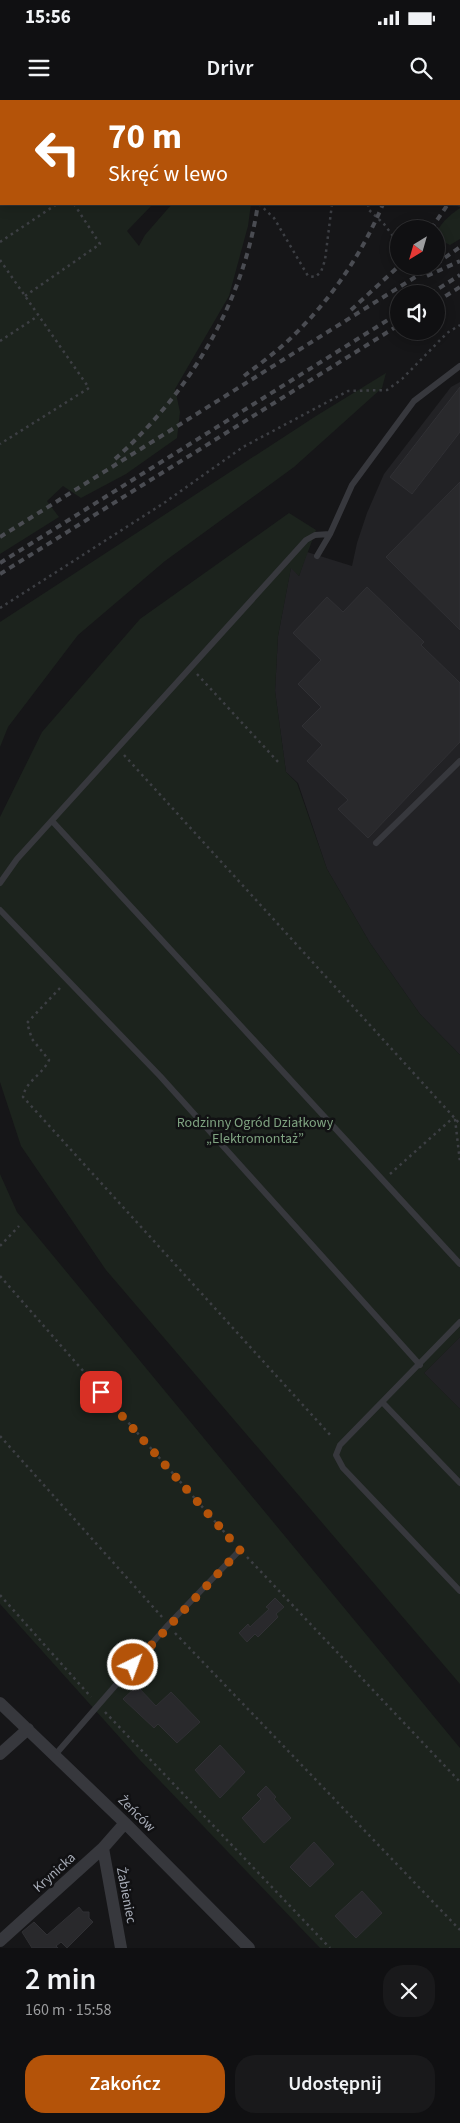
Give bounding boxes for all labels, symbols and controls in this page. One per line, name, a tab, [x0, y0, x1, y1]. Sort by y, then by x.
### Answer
text: 15:56	[25, 4, 71, 31]
text: Drivr	[207, 52, 253, 84]
icon: menu	[25, 54, 53, 82]
icon: search	[407, 54, 435, 82]
text: 70 m	[108, 112, 182, 162]
icon: left	[25, 120, 90, 185]
text: Skręć w lewo	[108, 158, 228, 190]
north arrow	[390, 220, 445, 275]
map controls	[390, 220, 445, 340]
button: sound	[390, 285, 445, 340]
park label: Rodzinny Ogród Działkowy „Elektromontaż”	[177, 1113, 334, 1149]
pin	[80, 1371, 122, 1413]
icon: arrive	[87, 1378, 115, 1406]
position arrow	[106, 1638, 158, 1690]
street label: Żeńców	[113, 1791, 160, 1837]
street label: Krynicka	[29, 1848, 80, 1897]
street label: Żabieniec	[111, 1865, 141, 1926]
text: 2 min	[25, 1958, 96, 2001]
button: close	[383, 1965, 435, 2017]
text: 160 m · 15:58	[25, 1999, 112, 2021]
button: Zakończ	[25, 2055, 225, 2113]
button: Udostępnij	[235, 2055, 435, 2113]

